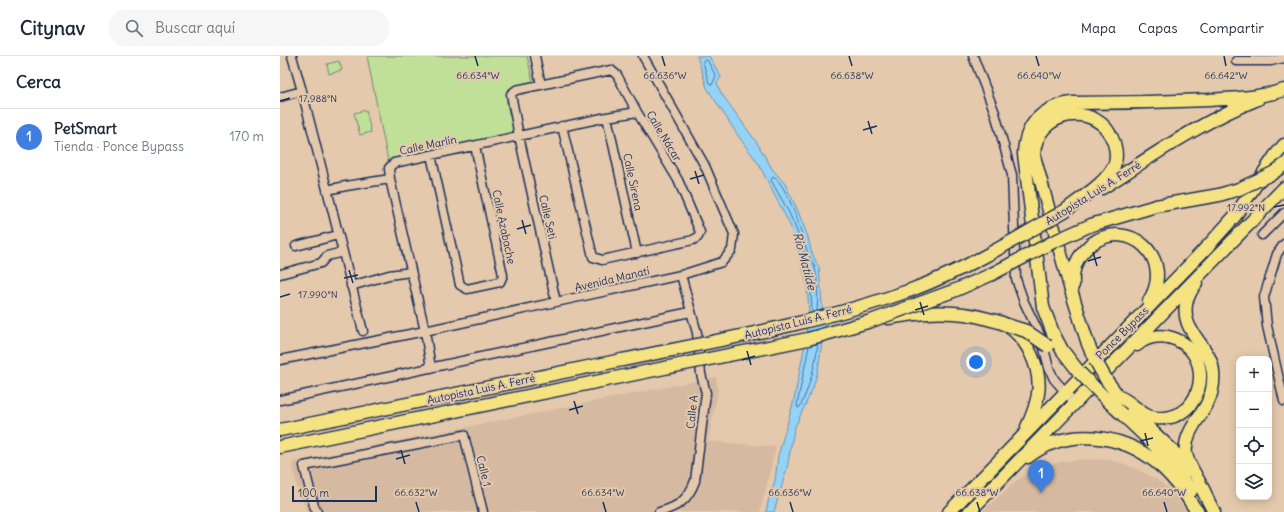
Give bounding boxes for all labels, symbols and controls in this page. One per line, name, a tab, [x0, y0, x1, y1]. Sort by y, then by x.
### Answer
search box	[109, 10, 389, 46]
text: Citynav	[20, 16, 85, 40]
icon: search	[123, 17, 145, 39]
text: Buscar aquí	[155, 18, 235, 37]
text: Mapa	[1081, 19, 1116, 37]
text: Capas	[1138, 19, 1178, 37]
text: Compartir	[1200, 19, 1264, 37]
text: 66.634°W	[456, 69, 500, 82]
text: 66.636°W	[643, 69, 687, 82]
text: 66.638°W	[830, 69, 874, 82]
text: 66.640°W	[1017, 69, 1061, 82]
text: 66.642°W	[1204, 69, 1248, 82]
text: Cerca	[16, 71, 61, 93]
text: 17.988°N	[299, 92, 337, 105]
street label: Calle Nácar	[643, 108, 685, 164]
text: PetSmart	[54, 119, 117, 138]
text: 1	[26, 128, 32, 145]
text: 170 m	[229, 128, 264, 145]
street label: Calle Marlín	[398, 132, 458, 158]
text: Tienda · Ponce Bypass	[54, 138, 184, 155]
street label: Calle Sirena	[620, 152, 646, 212]
street label: Autopista Luis A. Ferré	[1043, 158, 1143, 228]
street label: Calle Azabache	[489, 189, 519, 265]
street label: Calle Seti	[536, 193, 560, 241]
text: 17.992°N	[1227, 201, 1265, 214]
water label: Río Matilde	[790, 230, 820, 293]
street label: Avenida Manatí	[573, 263, 651, 294]
text: 17.990°N	[298, 288, 338, 301]
street label: Autopista Luis A. Ferré	[743, 302, 853, 342]
street label: Ponce Bypass	[1093, 304, 1151, 362]
your location	[966, 352, 986, 372]
map controls	[1236, 356, 1272, 500]
button: +	[1236, 356, 1272, 392]
street label: Autopista Luis A. Ferré	[426, 371, 536, 407]
button: −	[1236, 392, 1272, 428]
street label: Calle A	[683, 394, 701, 430]
button: locate	[1236, 428, 1272, 464]
street label: Calle 1	[473, 454, 495, 488]
pin: 1	[1028, 460, 1054, 493]
button: layers	[1236, 464, 1272, 500]
scale bar	[292, 484, 377, 503]
text: 100 m	[298, 486, 329, 500]
text: 66.632°W	[395, 486, 437, 499]
text: 66.634°W	[581, 486, 625, 499]
text: 66.636°W	[768, 486, 812, 499]
text: 66.638°W	[955, 486, 999, 499]
text: 66.640°W	[1142, 486, 1186, 499]

